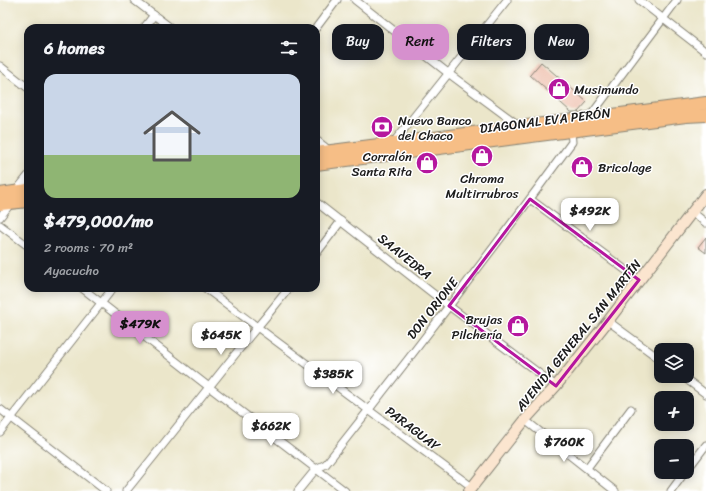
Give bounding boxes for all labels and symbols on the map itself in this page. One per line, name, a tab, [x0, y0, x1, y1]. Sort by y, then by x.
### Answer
shop icon: Musimundo	[546, 76, 572, 102]
place label: Musimundo	[574, 78, 639, 101]
street label: DIAGONAL EVA PERÓN	[478, 101, 612, 140]
place label: Nuevo Banco del Chaco	[398, 109, 472, 147]
bank icon: Nuevo Banco del Chaco	[369, 114, 395, 140]
shop icon: Chroma Multirrubros	[469, 143, 495, 169]
place label: Corralón Santa Rita	[351, 145, 412, 183]
shop icon: Corralón Santa Rita	[414, 150, 440, 176]
shop icon: Bricolage	[569, 154, 595, 180]
place label: Bricolage	[598, 156, 652, 179]
place label: Chroma Multirrubros	[445, 167, 520, 205]
pin: $492K	[562, 198, 618, 232]
street label: SAAVEDRA	[372, 227, 437, 286]
street label: AVENIDA GENERAL SAN MARTÍN	[509, 254, 647, 417]
street label: DON ORIONE	[401, 272, 465, 344]
place label: Brujas Pilchería	[451, 308, 503, 346]
pin: $479K	[112, 311, 168, 345]
shop icon: Brujas Pilchería	[505, 313, 531, 339]
pin: $645K	[193, 322, 249, 356]
pin: $385K	[305, 361, 361, 395]
street label: PARAGUAY	[380, 400, 446, 457]
pin: $662K	[243, 413, 299, 447]
pin: $760K	[536, 429, 592, 463]

